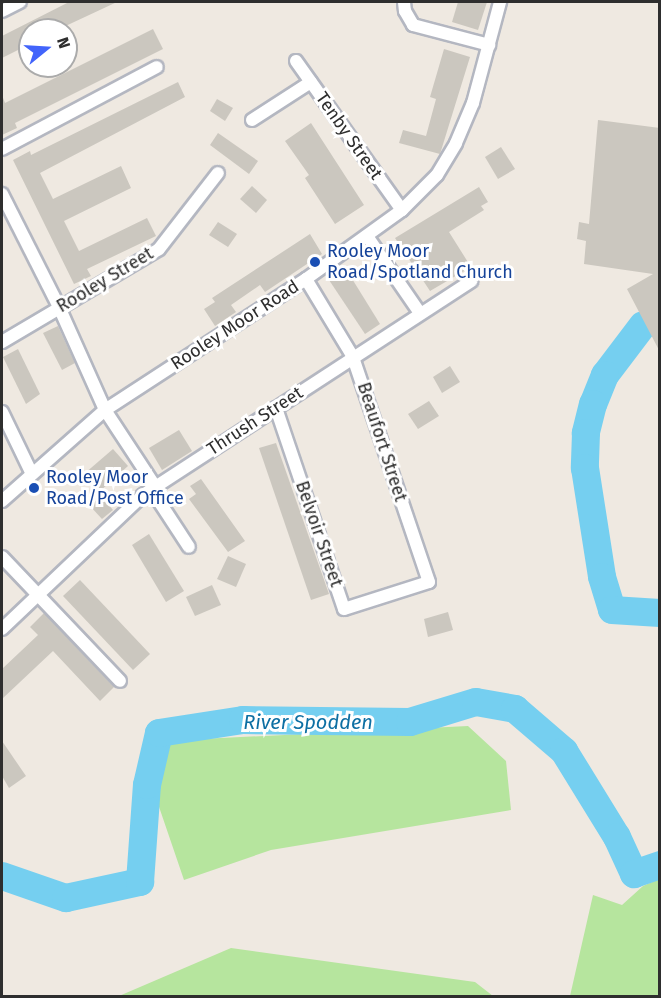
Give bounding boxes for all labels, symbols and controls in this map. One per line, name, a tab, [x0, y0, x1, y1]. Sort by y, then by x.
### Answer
north arrow	[18, 18, 78, 78]
text: N	[53, 35, 74, 51]
street label: Tenby Street	[311, 88, 387, 184]
place label: Rooley Moor Road/Spotland Church	[327, 241, 513, 284]
street label: Rooley Street	[53, 243, 157, 317]
marker: Rooley Moor Road/Spotland Church	[308, 255, 322, 269]
street label: Rooley Moor Road	[167, 276, 303, 374]
street label: Beaufort Street	[353, 380, 411, 504]
street label: Thrush Street	[203, 382, 307, 460]
place label: Rooley Moor Road/Post Office	[46, 467, 184, 510]
street label: Belvoir Street	[291, 478, 347, 590]
marker: Rooley Moor Road/Post Office	[27, 481, 41, 495]
water label: River Spodden	[243, 710, 373, 734]

